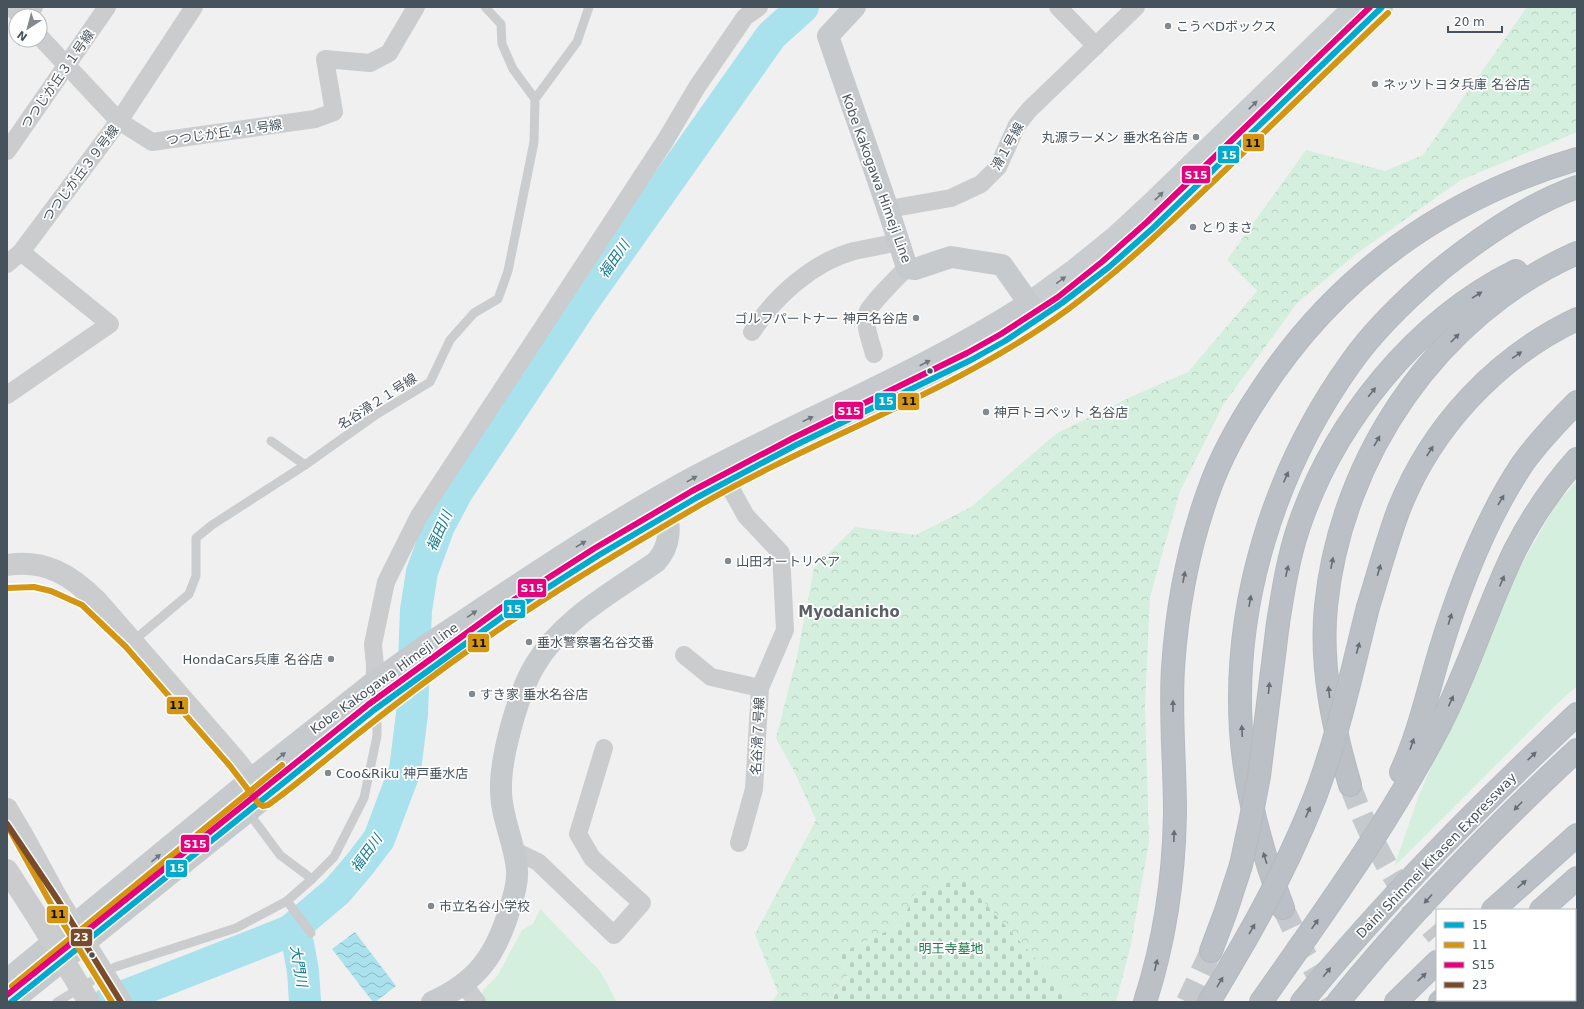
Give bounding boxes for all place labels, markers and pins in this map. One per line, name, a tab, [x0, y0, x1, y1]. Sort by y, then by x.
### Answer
place label: こうべDボックス	[1176, 19, 1277, 34]
marker: こうべDボックス	[1163, 21, 1173, 31]
place label: ネッツトヨタ兵庫 名谷店	[1383, 77, 1530, 92]
marker: ネッツトヨタ兵庫 名谷店	[1370, 79, 1380, 89]
place label: 丸源ラーメン 垂水名谷店	[1041, 130, 1188, 145]
marker: 丸源ラーメン 垂水名谷店	[1191, 132, 1201, 142]
place label: とりまさ	[1201, 220, 1253, 235]
marker: とりまさ	[1188, 222, 1198, 232]
place label: ゴルフパートナー 神戸名谷店	[735, 311, 908, 326]
marker: ゴルフパートナー 神戸名谷店	[911, 313, 921, 323]
unlabelled marker	[925, 366, 935, 376]
place label: 神戸トヨペット 名谷店	[994, 405, 1128, 420]
marker: 神戸トヨペット 名谷店	[981, 407, 991, 417]
place label: 山田オートリペア	[736, 554, 840, 569]
marker: 山田オートリペア	[723, 556, 733, 566]
place label: 垂水警察署名谷交番	[537, 635, 654, 650]
marker: 垂水警察署名谷交番	[524, 637, 534, 647]
place label: HondaCars兵庫 名谷店	[183, 652, 323, 667]
marker: HondaCars兵庫 名谷店	[326, 654, 336, 664]
place label: すき家 垂水名谷店	[480, 687, 588, 702]
marker: すき家 垂水名谷店	[467, 689, 477, 699]
place label: Coo&Riku 神戸垂水店	[336, 766, 468, 781]
marker: Coo&Riku 神戸垂水店	[323, 768, 333, 778]
place label: 市立名谷小学校	[439, 899, 530, 914]
marker: 市立名谷小学校	[426, 901, 436, 911]
unlabelled marker	[87, 950, 97, 960]

